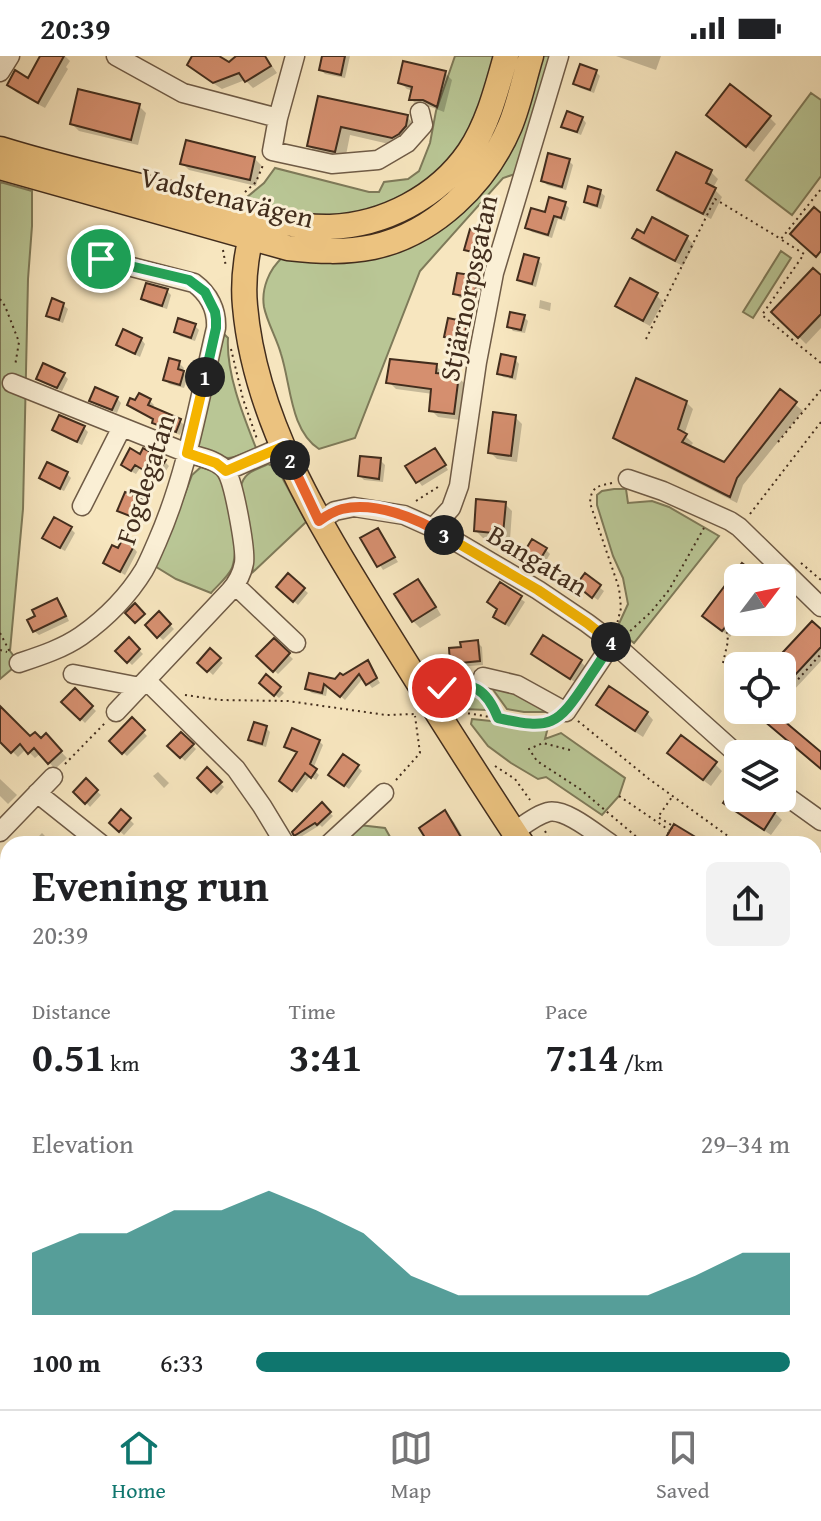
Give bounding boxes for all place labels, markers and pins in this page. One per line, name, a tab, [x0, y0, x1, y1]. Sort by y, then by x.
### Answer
pin	[67, 225, 135, 293]
pin: 1	[185, 357, 225, 397]
pin: 2	[270, 440, 310, 480]
pin: 3	[424, 515, 464, 555]
pin: 4	[591, 622, 631, 662]
pin	[408, 654, 476, 722]

